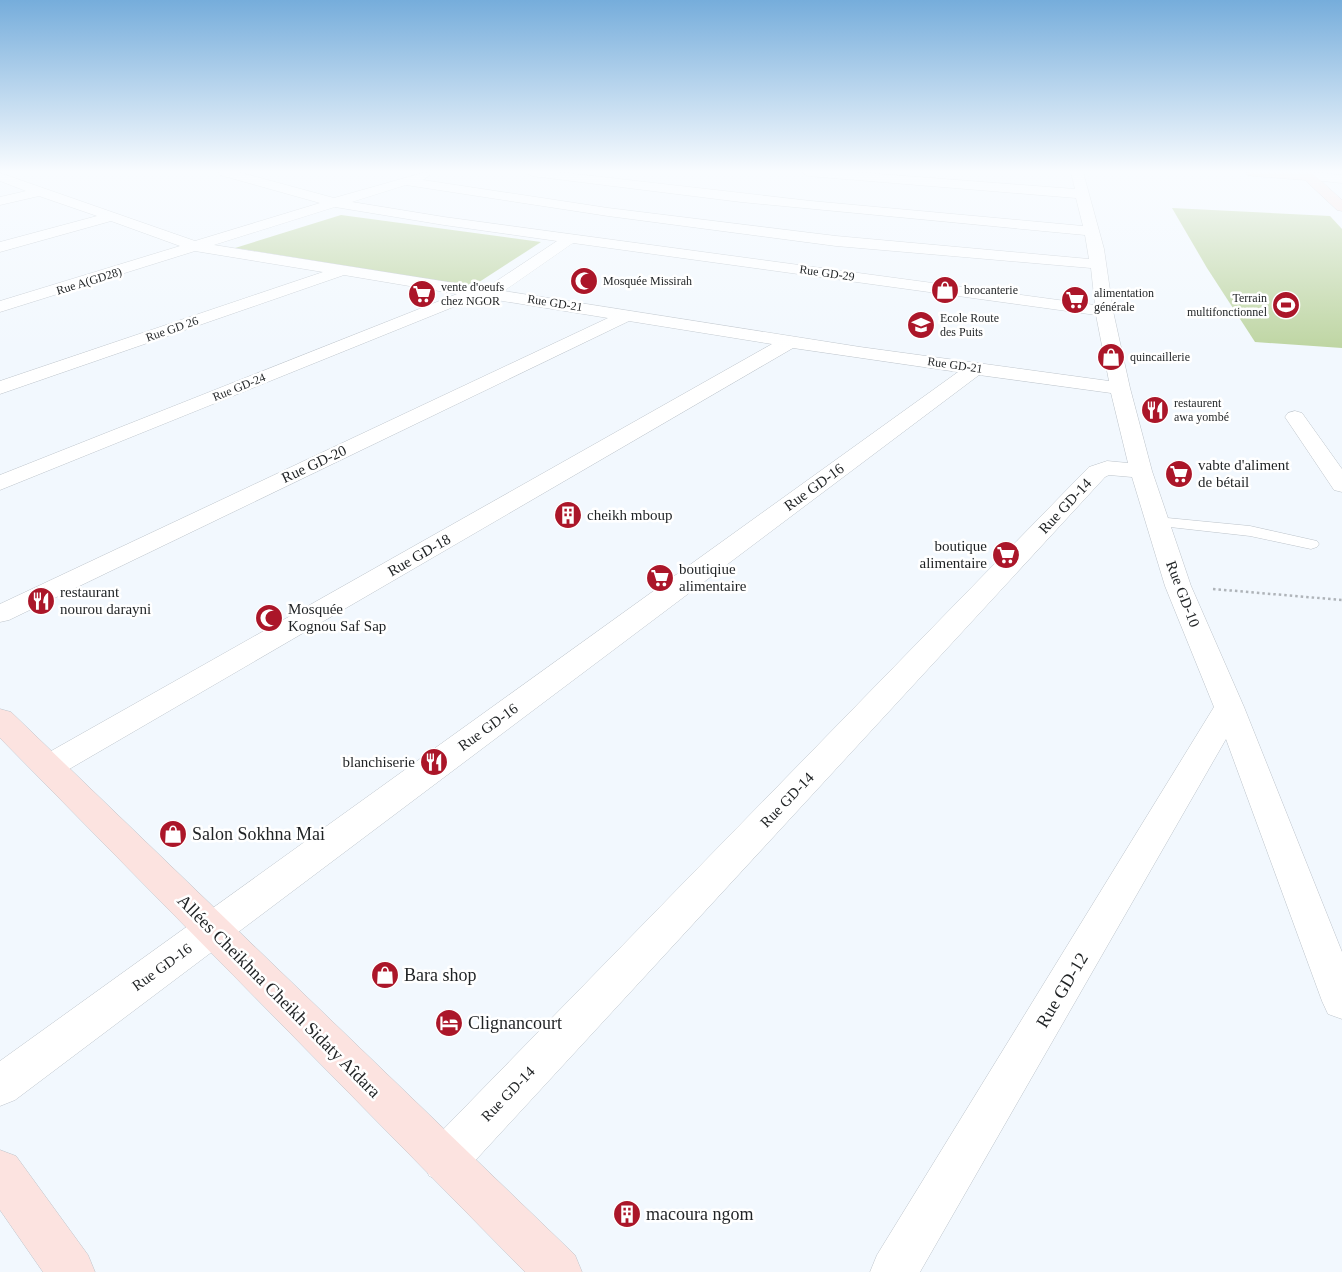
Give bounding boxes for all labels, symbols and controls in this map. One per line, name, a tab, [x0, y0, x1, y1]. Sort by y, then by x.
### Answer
street label: Rue GD-29	[798, 262, 856, 284]
street label: Rue A(GD28)	[55, 264, 123, 298]
mosque icon: Mosquée Missirah	[569, 266, 599, 296]
place label: Mosquée Missirah	[603, 274, 692, 288]
shop icon: brocanterie	[930, 275, 960, 305]
supermarket icon: vente d'oeufs chez NGOR	[407, 279, 437, 309]
place label: vente d'oeufs chez NGOR	[441, 280, 504, 308]
place label: brocanterie	[964, 283, 1018, 297]
supermarket icon: alimentation générale	[1060, 285, 1090, 315]
place label: alimentation générale	[1094, 286, 1154, 314]
sports icon: Terrain multifonctionnel	[1271, 290, 1301, 320]
place label: Terrain multifonctionnel	[1187, 291, 1268, 319]
street label: Rue GD-21	[526, 292, 584, 314]
school or university icon: Ecole Route des Puits	[906, 310, 936, 340]
place label: Ecole Route des Puits	[940, 311, 999, 339]
street label: Rue GD 26	[144, 313, 200, 345]
shop icon: quincaillerie	[1096, 342, 1126, 372]
place label: quincaillerie	[1130, 350, 1190, 364]
street label: Rue GD-21	[926, 354, 984, 376]
street label: Rue GD-24	[211, 370, 267, 404]
restaurant icon: restaurent awa yombé	[1140, 395, 1170, 425]
place label: restaurent awa yombé	[1174, 396, 1229, 424]
street label: Rue GD-20	[279, 442, 349, 486]
place label: vabte d'aliment de bétail	[1198, 457, 1290, 490]
supermarket icon: vabte d'aliment de bétail	[1164, 459, 1194, 489]
street label: Rue GD-16	[781, 460, 847, 514]
street label: Rue GD-14	[1035, 475, 1095, 537]
building icon: cheikh mboup	[553, 500, 583, 530]
place label: cheikh mboup	[587, 507, 672, 523]
street label: Rue GD-18	[385, 531, 453, 579]
place label: boutique alimentaire	[920, 538, 987, 571]
supermarket icon: boutique alimentaire	[991, 540, 1021, 570]
street label: Rue GD-10	[1163, 559, 1203, 629]
place label: boutiqiue alimentaire	[679, 561, 747, 594]
supermarket icon: boutiqiue alimentaire	[645, 563, 675, 593]
place label: restaurant nourou darayni	[60, 584, 151, 617]
restaurant icon: restaurant nourou darayni	[26, 586, 56, 616]
place label: Mosquée Kognou Saf Sap	[288, 601, 386, 634]
mosque icon: Mosquée Kognou Saf Sap	[254, 603, 284, 633]
street label: Rue GD-16	[455, 700, 521, 754]
restaurant icon: blanchiserie	[419, 747, 449, 777]
place label: blanchiserie	[343, 754, 415, 770]
street label: Rue GD-14	[757, 769, 817, 831]
shop icon: Salon Sokhna Mai	[158, 819, 188, 849]
place label: Salon Sokhna Mai	[192, 824, 325, 844]
street label: Allées Cheikhna Cheikh Sidaty Aîdara	[173, 890, 385, 1102]
street label: Rue GD-16	[129, 940, 195, 994]
street label: Rue GD-12	[1032, 949, 1092, 1031]
shop icon: Bara shop	[370, 960, 400, 990]
place label: Bara shop	[404, 965, 476, 985]
hotel icon: Clignancourt	[434, 1008, 464, 1038]
place label: Clignancourt	[468, 1013, 562, 1033]
street label: Rue GD-14	[478, 1063, 538, 1125]
building icon: macoura ngom	[612, 1199, 642, 1229]
place label: macoura ngom	[646, 1204, 753, 1224]

